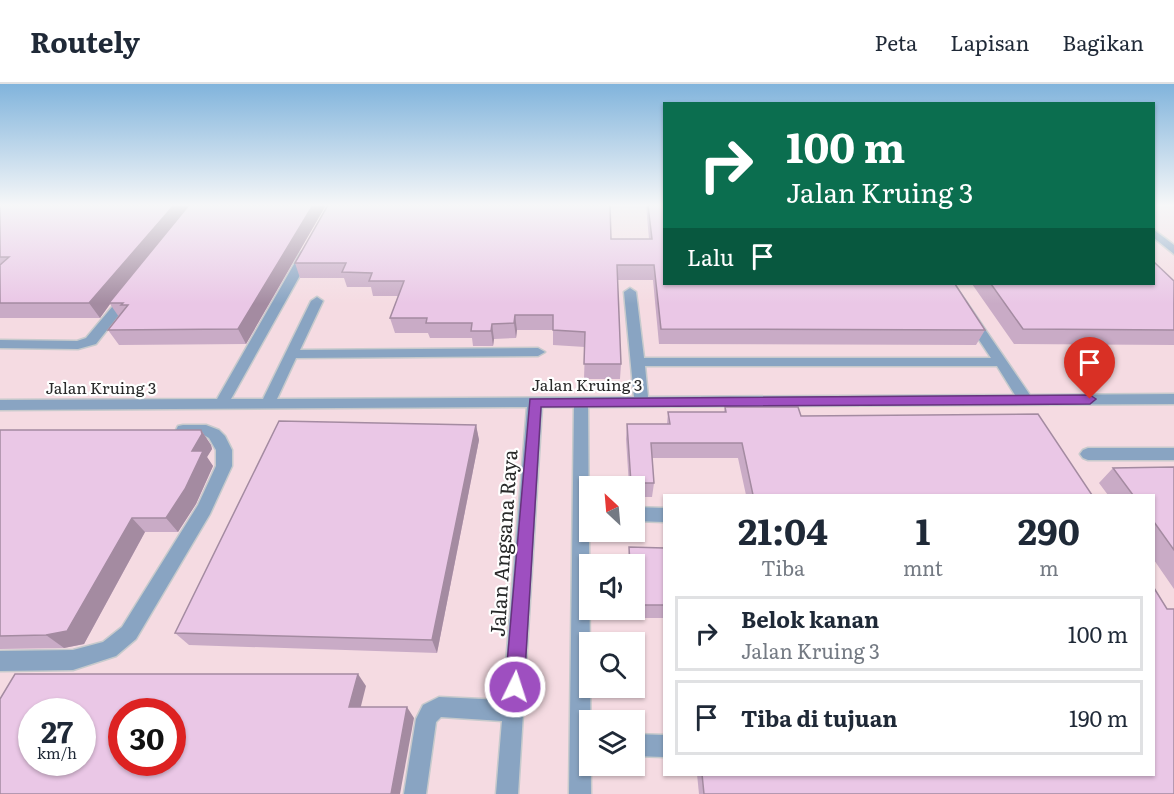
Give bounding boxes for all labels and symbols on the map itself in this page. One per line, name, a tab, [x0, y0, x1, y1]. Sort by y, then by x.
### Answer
pin	[1064, 337, 1115, 399]
street label: Jalan Kruing 3	[531, 372, 643, 396]
street label: Jalan Kruing 3	[45, 375, 157, 399]
street label: Jalan Angsana Raya	[480, 448, 524, 638]
north arrow	[579, 476, 645, 542]
position arrow	[483, 655, 547, 719]
speed limit sign: 30	[108, 698, 186, 776]

